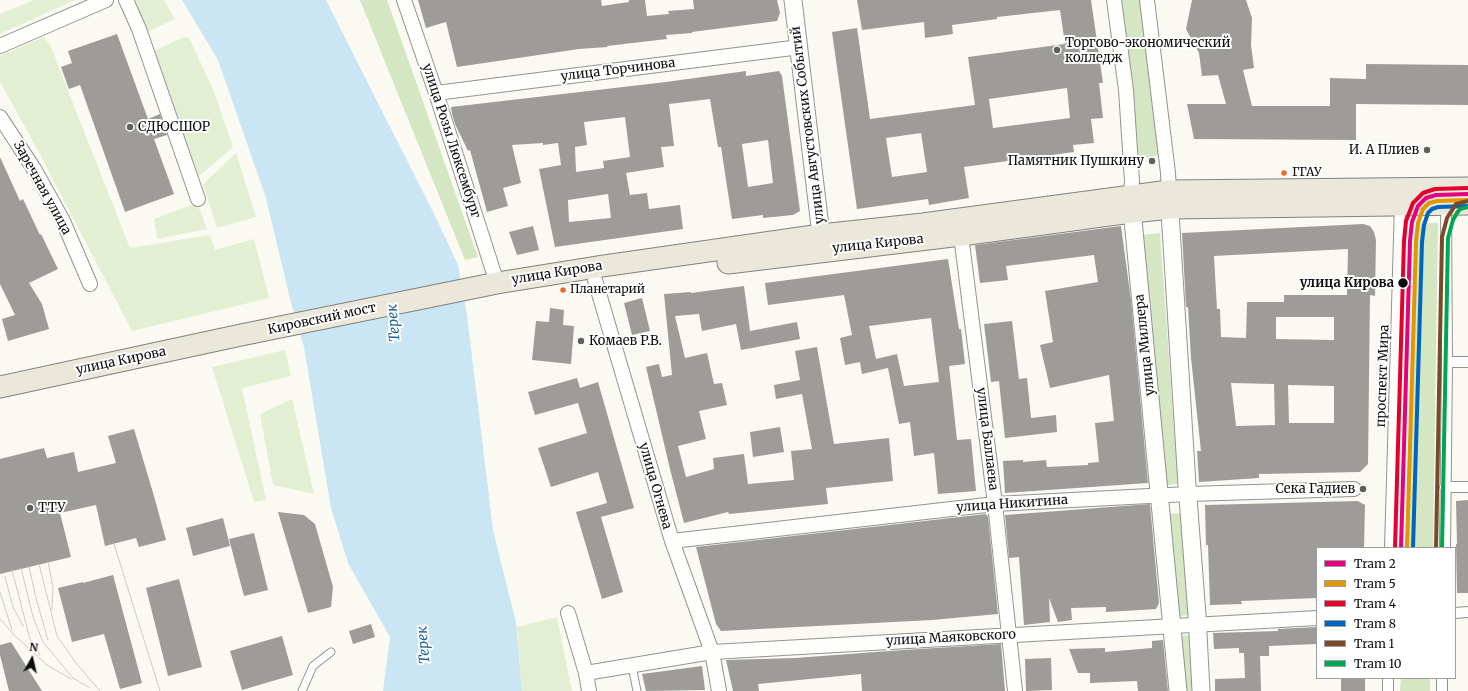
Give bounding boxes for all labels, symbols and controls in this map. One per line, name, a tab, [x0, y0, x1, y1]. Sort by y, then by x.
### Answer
street label: улица Августовских Событий	[788, 25, 828, 225]
place label: Торгово-экономический колледж	[1065, 35, 1230, 66]
marker: Торгово-экономический колледж	[1052, 45, 1062, 55]
street label: улица Торчинова	[560, 55, 676, 85]
street label: улица Розы Люксембург	[419, 62, 483, 220]
place label: СДЮСШОР	[138, 119, 210, 135]
marker: СДЮСШОР	[125, 122, 135, 132]
street label: Заречная улица	[10, 138, 74, 238]
place label: И. А Плиев	[1349, 142, 1419, 158]
marker: И. А Плиев	[1422, 145, 1432, 155]
place label: Памятник Пушкину	[1008, 153, 1144, 169]
marker: Памятник Пушкину	[1147, 156, 1157, 166]
place label: ГГАУ	[1292, 166, 1322, 180]
marker: ГГАУ	[1279, 168, 1289, 178]
street label: улица Кирова	[832, 231, 924, 257]
street label: улица Кирова	[510, 258, 604, 288]
place label: улица Кирова	[1300, 275, 1394, 291]
marker: улица Кирова	[1396, 276, 1410, 290]
place label: Планетарий	[570, 283, 645, 297]
marker: Планетарий	[558, 285, 568, 295]
street label: улица Миллера	[1132, 293, 1158, 397]
street label: Кировский мост	[266, 300, 378, 338]
water label: Терек	[384, 303, 404, 343]
street label: проспект Мира	[1373, 324, 1393, 428]
place label: Комаев Р.В.	[589, 333, 662, 349]
marker: Комаев Р.В.	[576, 336, 586, 346]
street label: улица Кирова	[75, 344, 167, 378]
street label: улица Баллаева	[973, 387, 1001, 491]
street label: улица Огнева	[635, 441, 675, 531]
place label: Сека Гадиев	[1275, 481, 1355, 497]
marker: Сека Гадиев	[1358, 484, 1368, 494]
street label: улица Никитина	[956, 492, 1068, 516]
place label: ТТУ	[38, 500, 65, 516]
marker: ТТУ	[25, 503, 35, 513]
legend	[1316, 547, 1456, 679]
text: Tram 2	[1354, 556, 1396, 571]
text: Tram 5	[1354, 576, 1396, 591]
text: Tram 4	[1354, 596, 1396, 611]
text: Tram 8	[1354, 616, 1396, 631]
water label: Терек	[414, 625, 434, 665]
street label: улица Маяковского	[886, 627, 1016, 649]
text: Tram 1	[1354, 636, 1394, 651]
north arrow	[12, 639, 52, 679]
text: N	[28, 640, 39, 655]
text: Tram 10	[1354, 656, 1401, 671]

